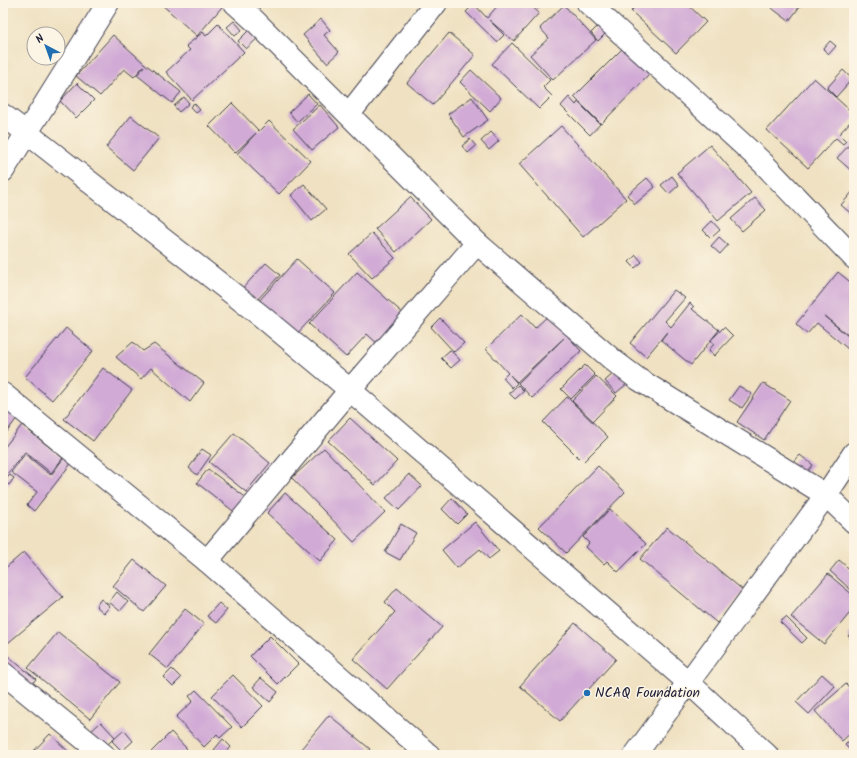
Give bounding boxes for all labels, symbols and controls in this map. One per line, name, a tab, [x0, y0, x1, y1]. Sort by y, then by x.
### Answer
north arrow	[26, 26, 66, 66]
text: N	[32, 30, 49, 48]
place label: NCAQ Foundation	[595, 682, 700, 704]
marker: NCAQ Foundation	[582, 688, 592, 698]

